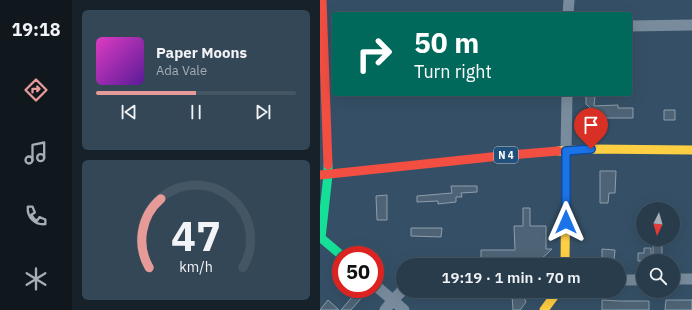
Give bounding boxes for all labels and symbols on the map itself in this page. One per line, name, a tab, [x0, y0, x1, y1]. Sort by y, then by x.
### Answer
pin	[574, 108, 608, 149]
road number: N 4	[494, 147, 518, 163]
position arrow	[545, 201, 587, 243]
north arrow	[636, 202, 680, 246]
speed limit sign: 50	[332, 246, 384, 298]

